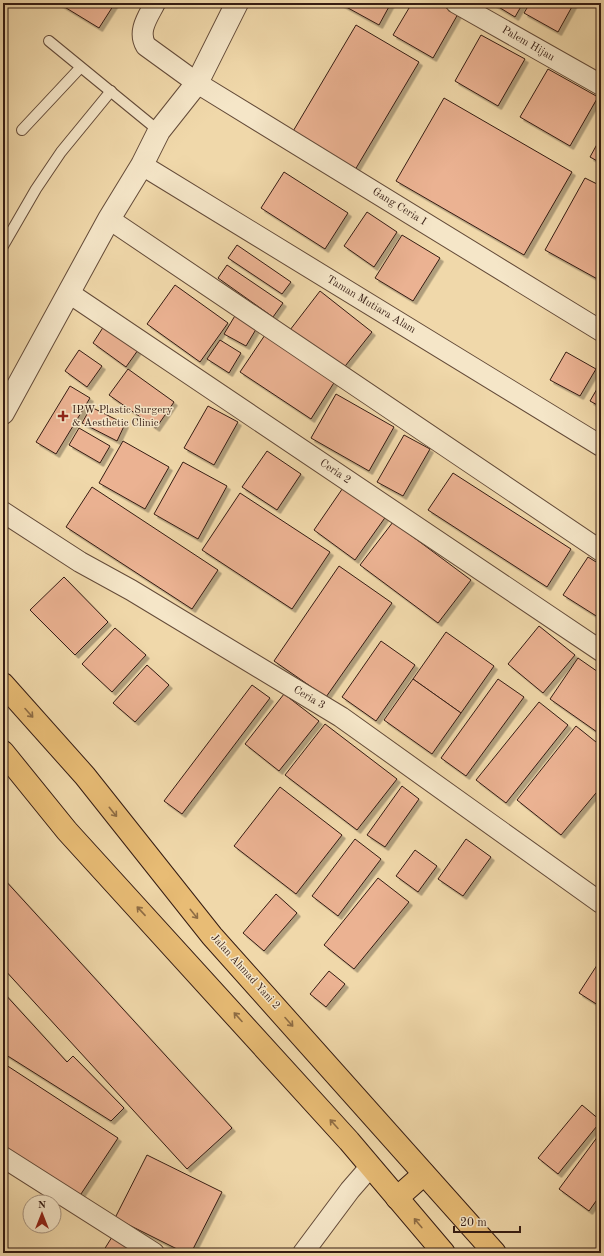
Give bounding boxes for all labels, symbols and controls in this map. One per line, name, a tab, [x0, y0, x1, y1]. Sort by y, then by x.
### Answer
street label: Palem Hijau	[500, 25, 556, 64]
street label: Gang Ceria I	[370, 186, 428, 228]
street label: Taman Mutiara Alam	[325, 274, 418, 336]
place label: IPW Plastic Surgery & Aesthetic Clinic	[72, 405, 173, 429]
marker: IPW Plastic Surgery & Aesthetic Clinic	[57, 410, 69, 422]
street label: Ceria 2	[317, 458, 353, 486]
street label: Ceria 3	[291, 684, 327, 712]
one-way arrow	[24, 708, 33, 718]
one-way arrow	[109, 807, 118, 818]
one-way arrow	[136, 906, 146, 916]
one-way arrow	[190, 908, 199, 919]
street label: Jalan Ahmad Yani 2	[208, 932, 282, 1012]
one-way arrow	[233, 1012, 242, 1023]
one-way arrow	[284, 1017, 293, 1027]
one-way arrow	[329, 1119, 339, 1129]
north arrow	[22, 1194, 62, 1234]
text: N	[38, 1200, 47, 1211]
scale bar	[454, 1208, 520, 1234]
text: 20 m	[460, 1217, 487, 1229]
one-way arrow	[414, 1218, 423, 1229]

